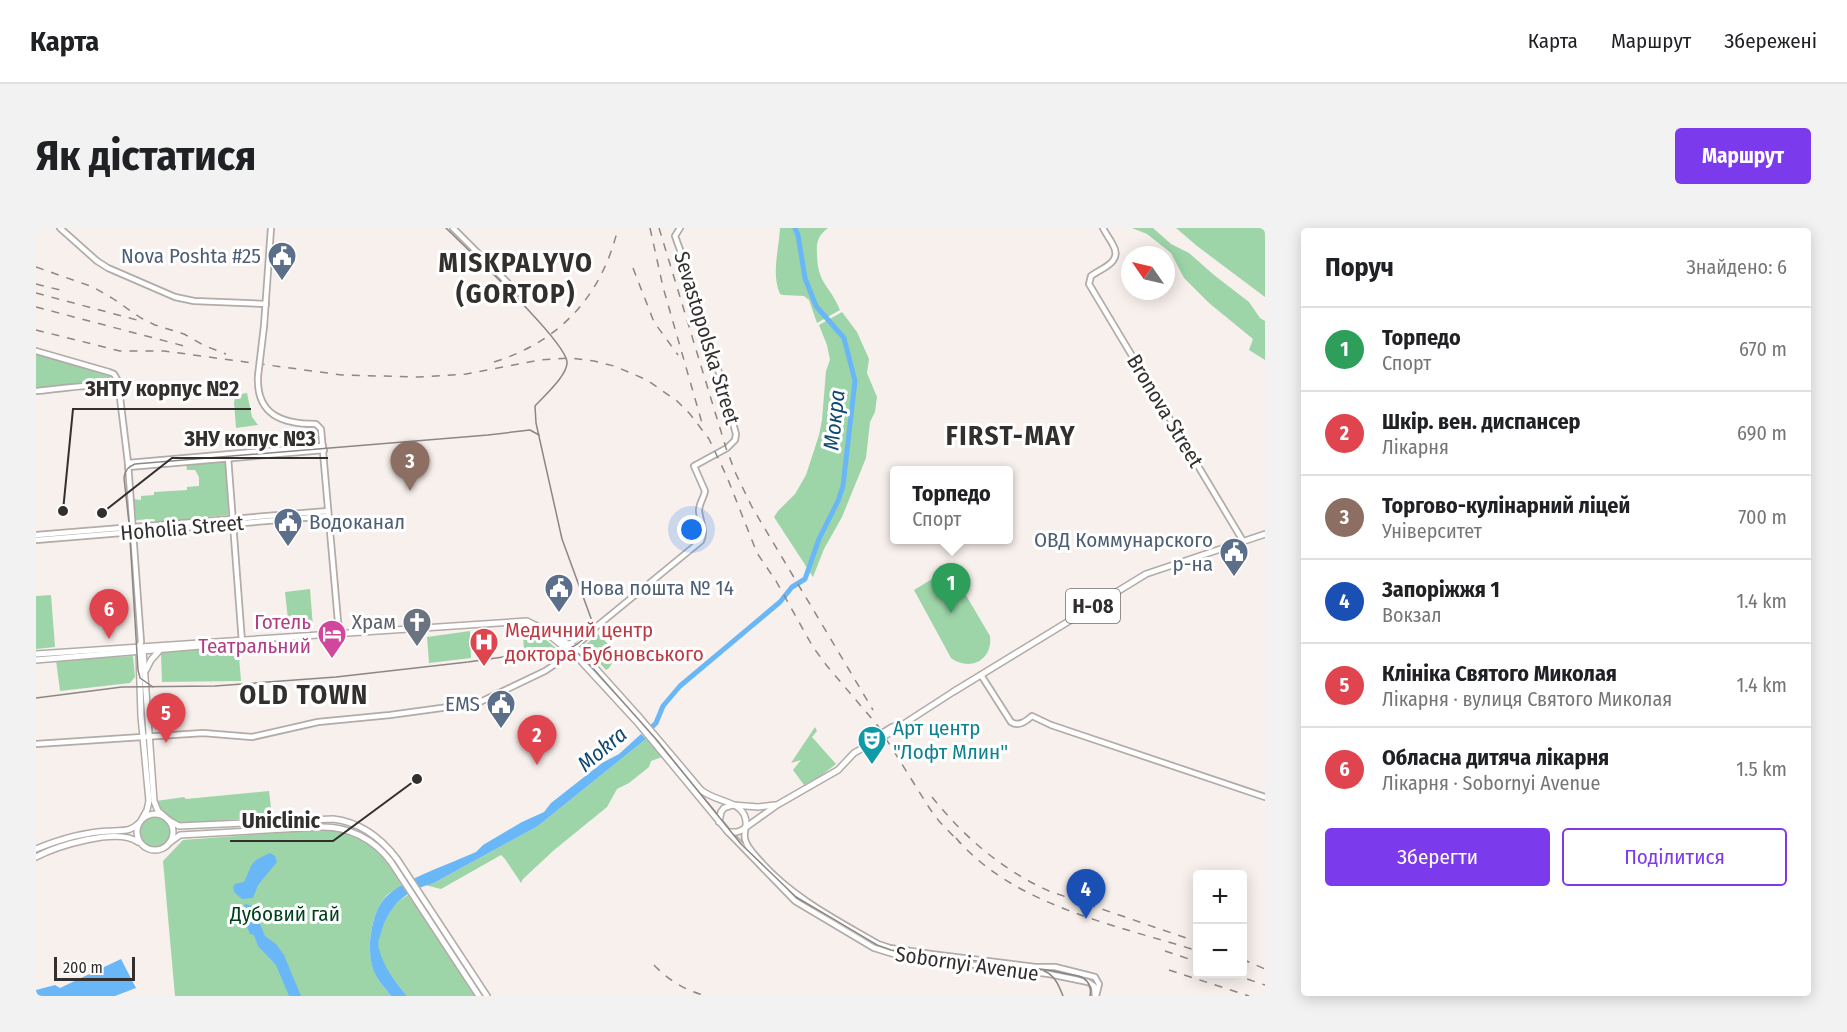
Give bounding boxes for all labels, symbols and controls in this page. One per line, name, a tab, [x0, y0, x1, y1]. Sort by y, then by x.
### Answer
text: Карта	[30, 25, 99, 58]
text: Карта	[1528, 28, 1578, 54]
text: Маршрут	[1611, 28, 1691, 54]
text: Збережені	[1724, 28, 1817, 54]
button: Маршрут	[1675, 128, 1811, 184]
text: Як дістатися	[36, 131, 256, 181]
public building icon: Nova Poshta #25	[266, 240, 298, 282]
place label: Nova Poshta #25	[121, 243, 261, 269]
north arrow	[1121, 246, 1175, 300]
district label: MISKPALYVO (GORTOP)	[439, 247, 593, 310]
street label: Sevastopolska Street	[668, 248, 746, 428]
text: Поруч	[1325, 252, 1394, 283]
text: Знайдено: 6	[1686, 255, 1787, 279]
text: Торпедо	[1382, 324, 1461, 351]
text: 1	[1340, 337, 1349, 361]
text: 670 m	[1739, 337, 1787, 361]
street label: Bronova Street	[1121, 350, 1209, 472]
text: Спорт	[1382, 351, 1431, 375]
callout: ЗНТУ корпус №2	[73, 369, 251, 409]
text: ЗНТУ корпус №2	[84, 375, 239, 402]
water label: Мокра	[817, 388, 851, 452]
text: Шкір. вен. диспансер	[1382, 408, 1581, 435]
callout: ЗНУ копус №3	[172, 418, 328, 458]
district label: FIRST-MAY	[946, 420, 1076, 452]
text: 2	[1340, 421, 1349, 445]
text: 690 m	[1737, 421, 1787, 445]
text: ЗНУ копус №3	[183, 425, 316, 452]
text: Лікарня	[1382, 435, 1449, 459]
pin: 3	[390, 442, 430, 491]
popup	[890, 466, 1013, 544]
text: Торпедо	[912, 480, 991, 507]
text: Торгово-кулінарний ліцей	[1382, 492, 1630, 519]
text: 3	[1340, 505, 1349, 529]
text: 700 m	[1738, 505, 1787, 529]
public building icon: Водоканал	[272, 506, 304, 548]
text: Спорт	[912, 507, 961, 531]
place label: Водоканал	[309, 509, 405, 535]
street label: Hoholia Street	[119, 510, 245, 546]
your location	[677, 515, 706, 544]
text: Університет	[1382, 519, 1482, 543]
place label: ОВД Коммунарского р-на	[1034, 527, 1213, 577]
public building icon: ОВД Коммунарского р-на	[1218, 536, 1250, 578]
pin: 1	[932, 564, 970, 613]
public building icon: Нова пошта № 14	[543, 572, 575, 614]
place label: Нова пошта № 14	[580, 575, 734, 601]
text: Запоріжжя 1	[1382, 576, 1500, 603]
road number: Н-08	[1066, 589, 1120, 623]
text: 4	[1339, 589, 1350, 613]
text: 1.4 km	[1737, 589, 1787, 613]
pin: 6	[90, 590, 128, 639]
text: Вокзал	[1382, 603, 1442, 627]
church icon: Храм	[401, 606, 433, 648]
place label: Готель Театральний	[198, 609, 311, 659]
place label: Храм	[352, 609, 396, 635]
place label: Медичний центр доктора Бубновського	[505, 617, 704, 667]
hotel icon: Готель Театральний	[316, 618, 348, 660]
hospital icon: Медичний центр доктора Бубновського	[468, 626, 500, 668]
text: Клініка Святого Миколая	[1382, 660, 1617, 687]
text: 5	[1340, 673, 1349, 697]
text: 1.4 km	[1737, 673, 1787, 697]
district label: OLD TOWN	[239, 679, 369, 711]
text: Лікарня · вулиця Святого Миколая	[1382, 687, 1672, 711]
public building icon: EMS	[485, 688, 517, 730]
place label: EMS	[445, 691, 480, 717]
pin: 5	[146, 694, 186, 743]
place label: Арт центр "Лофт Млин"	[893, 715, 1008, 765]
pin: 2	[518, 716, 556, 765]
water label: Mokra	[572, 721, 632, 777]
theatre icon: Арт центр "Лофт Млин"	[856, 724, 888, 766]
text: Обласна дитяча лікарня	[1382, 744, 1609, 771]
text: 6	[1339, 757, 1350, 781]
text: 1.5 km	[1736, 757, 1787, 781]
text: Лікарня · Sobornyi Avenue	[1382, 771, 1600, 795]
callout: Uniclinic	[230, 801, 333, 841]
text: Uniclinic	[242, 807, 321, 834]
button: Зберегти	[1325, 828, 1550, 886]
button: Поділитися	[1562, 828, 1787, 886]
pin: 4	[1066, 870, 1106, 919]
map controls	[1193, 870, 1247, 978]
button: +	[1193, 870, 1247, 924]
park label: Дубовий гай	[229, 901, 340, 927]
button: −	[1193, 924, 1247, 978]
street label: Sobornyi Avenue	[894, 941, 1040, 987]
scale bar	[54, 954, 135, 982]
text: 200 m	[63, 958, 103, 977]

